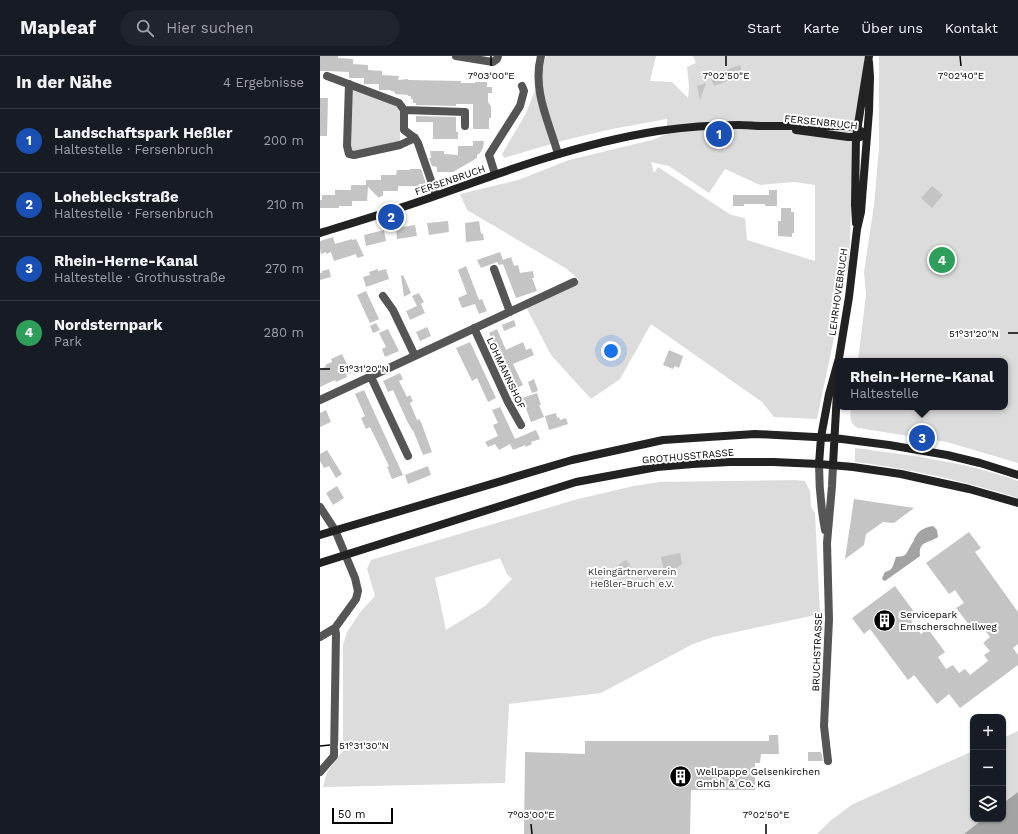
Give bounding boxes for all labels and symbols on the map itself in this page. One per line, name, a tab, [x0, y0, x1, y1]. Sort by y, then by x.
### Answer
text: 7°03'00"E	[467, 70, 515, 81]
text: 7°02'50"E	[702, 70, 750, 81]
text: 7°02'40"E	[938, 70, 984, 81]
street label: FERSENBRUCH	[784, 113, 858, 131]
pin: 1	[706, 119, 732, 149]
street label: FERSENBRUCH	[413, 163, 487, 197]
pin: 2	[378, 202, 404, 232]
pin: 4	[929, 245, 955, 275]
street label: LEHRHOVEBRUCH	[826, 247, 850, 337]
text: 51°31'20"N	[949, 328, 999, 339]
street label: LOHMANNSHOF	[485, 335, 527, 411]
your location	[601, 341, 621, 361]
text: 51°31'20"N	[339, 363, 389, 374]
pin: 3	[909, 423, 935, 453]
street label: GROTHUSSTRASSE	[641, 446, 735, 466]
park label: Kleingärtnerverein Heßler-Bruch e.V.	[588, 566, 676, 589]
building icon: Servicepark Emscherschnellweg	[871, 607, 897, 633]
place label: Servicepark Emscherschnellweg	[900, 609, 998, 632]
street label: BRUCHSTRASSE	[810, 612, 824, 692]
text: 51°31'30"N	[339, 740, 389, 751]
building icon: Wellpappe Gelsenkirchen Gmbh & Co. KG	[668, 764, 694, 790]
place label: Wellpappe Gelsenkirchen Gmbh & Co. KG	[696, 766, 820, 789]
scale bar	[332, 806, 393, 825]
text: 7°03'00"E	[507, 809, 555, 820]
text: 7°02'50"E	[742, 809, 790, 820]

